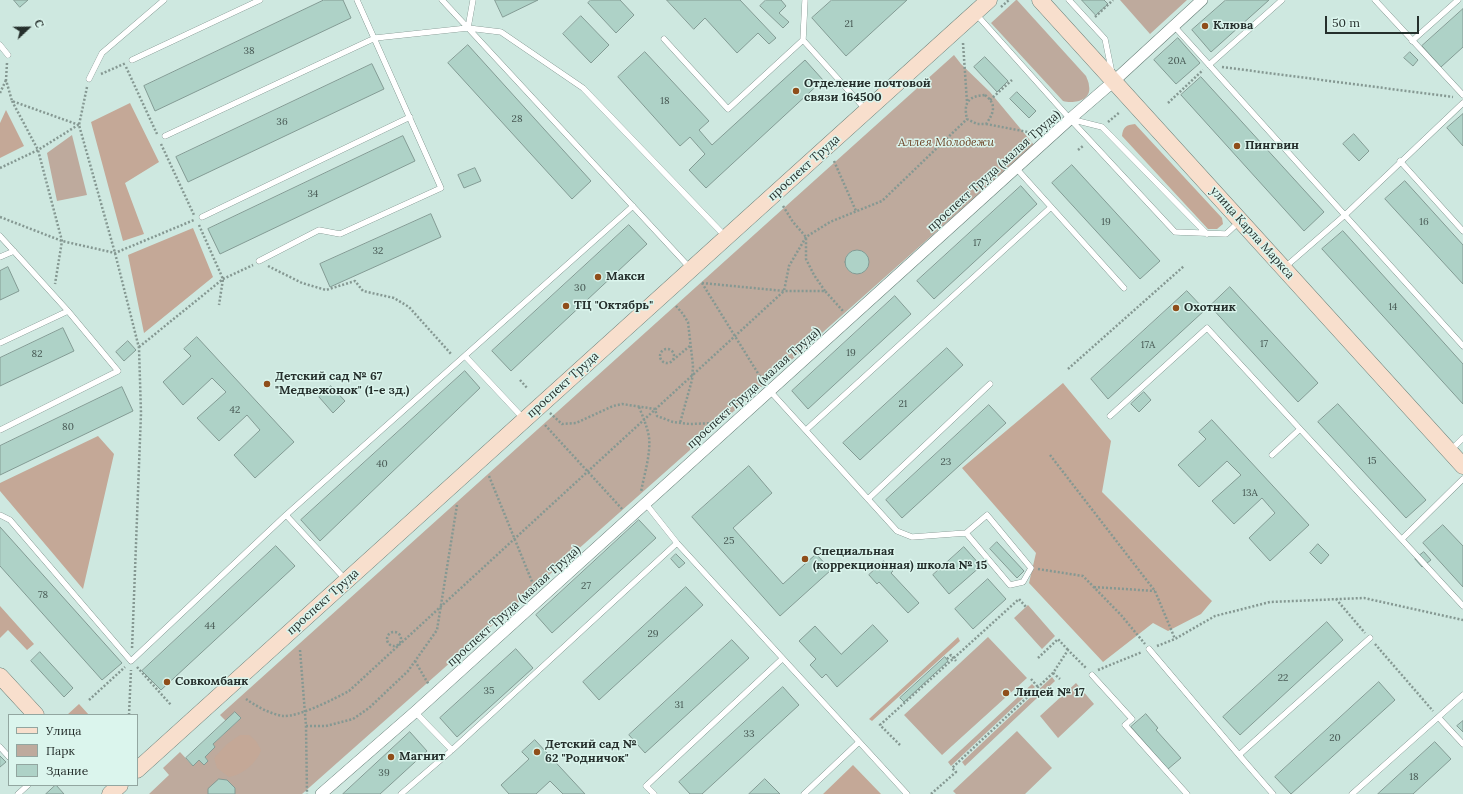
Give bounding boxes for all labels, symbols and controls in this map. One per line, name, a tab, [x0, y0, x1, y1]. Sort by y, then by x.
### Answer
north arrow	[8, 8, 48, 48]
scale bar	[1327, 8, 1421, 34]
text: 50 m	[1332, 15, 1360, 30]
text: С	[31, 17, 47, 30]
house number: 21	[844, 18, 854, 30]
place label: Клюва	[1213, 19, 1253, 33]
marker: Клюва	[1200, 21, 1210, 31]
house number: 38	[243, 45, 255, 57]
house number: 20А	[1168, 55, 1186, 67]
place label: Отделение почтовой связи 164500	[804, 77, 931, 105]
marker: Отделение почтовой связи 164500	[791, 86, 801, 96]
house number: 18	[660, 95, 670, 107]
street label: проспект Труда (малая Труда)	[924, 107, 1064, 235]
house number: 28	[512, 113, 522, 125]
house number: 36	[276, 116, 288, 128]
street label: проспект Труда	[765, 132, 843, 204]
park label: Аллея Молодежи	[898, 136, 994, 150]
place label: Пингвин	[1245, 139, 1299, 153]
marker: Пингвин	[1232, 141, 1242, 151]
street label: улица Карла Маркса	[1207, 184, 1297, 282]
house number: 34	[308, 188, 318, 200]
house number: 19	[1101, 216, 1111, 228]
house number: 16	[1419, 216, 1429, 228]
house number: 17	[973, 237, 981, 249]
house number: 32	[373, 245, 383, 257]
place label: Макси	[606, 270, 645, 284]
marker: Макси	[593, 272, 603, 282]
house number: 30	[574, 282, 586, 294]
place label: ТЦ "Октябрь"	[574, 299, 653, 313]
marker: ТЦ "Октябрь"	[561, 301, 571, 311]
place label: Охотник	[1184, 301, 1236, 315]
house number: 14	[1388, 301, 1398, 313]
marker: Охотник	[1171, 303, 1181, 313]
street label: проспект Труда (малая Труда)	[684, 324, 824, 452]
house number: 17	[1260, 338, 1268, 350]
house number: 17А	[1141, 339, 1155, 351]
house number: 19	[846, 347, 856, 359]
house number: 82	[32, 348, 42, 360]
street label: проспект Труда	[524, 349, 602, 421]
place label: Детский сад № 67 "Медвежонок" (1-е зд.)	[275, 370, 409, 398]
marker: Детский сад № 67 "Медвежонок" (1-е зд.)	[262, 379, 272, 389]
house number: 21	[898, 398, 908, 410]
house number: 42	[230, 404, 240, 416]
house number: 80	[62, 421, 74, 433]
house number: 15	[1367, 455, 1377, 467]
house number: 23	[941, 456, 951, 468]
house number: 40	[376, 458, 388, 470]
house number: 13А	[1242, 487, 1258, 499]
house number: 25	[724, 535, 734, 547]
street label: проспект Труда (малая Труда)	[444, 542, 584, 670]
place label: Специальная (коррекционная) школа № 15	[813, 545, 987, 573]
marker: Специальная (коррекционная) школа № 15	[800, 554, 810, 564]
street label: проспект Труда	[284, 566, 362, 638]
house number: 27	[581, 580, 591, 592]
house number: 78	[38, 589, 48, 601]
house number: 44	[205, 620, 215, 632]
house number: 29	[647, 628, 659, 640]
house number: 22	[1278, 672, 1288, 684]
place label: Совкомбанк	[175, 675, 248, 689]
marker: Совкомбанк	[162, 677, 172, 687]
house number: 35	[483, 685, 495, 697]
place label: Лицей № 17	[1014, 686, 1085, 700]
marker: Лицей № 17	[1001, 688, 1011, 698]
house number: 31	[674, 699, 684, 711]
legend	[8, 714, 138, 786]
text: Улица	[46, 723, 82, 738]
house number: 33	[743, 728, 755, 740]
house number: 20	[1329, 732, 1341, 744]
place label: Детский сад № 62 "Родничок"	[545, 738, 637, 766]
text: Парк	[46, 743, 75, 758]
marker: Детский сад № 62 "Родничок"	[532, 747, 542, 757]
place label: Магнит	[399, 750, 445, 764]
marker: Магнит	[386, 752, 396, 762]
text: Здание	[46, 763, 88, 778]
house number: 39	[378, 767, 390, 779]
house number: 18	[1409, 771, 1419, 783]

